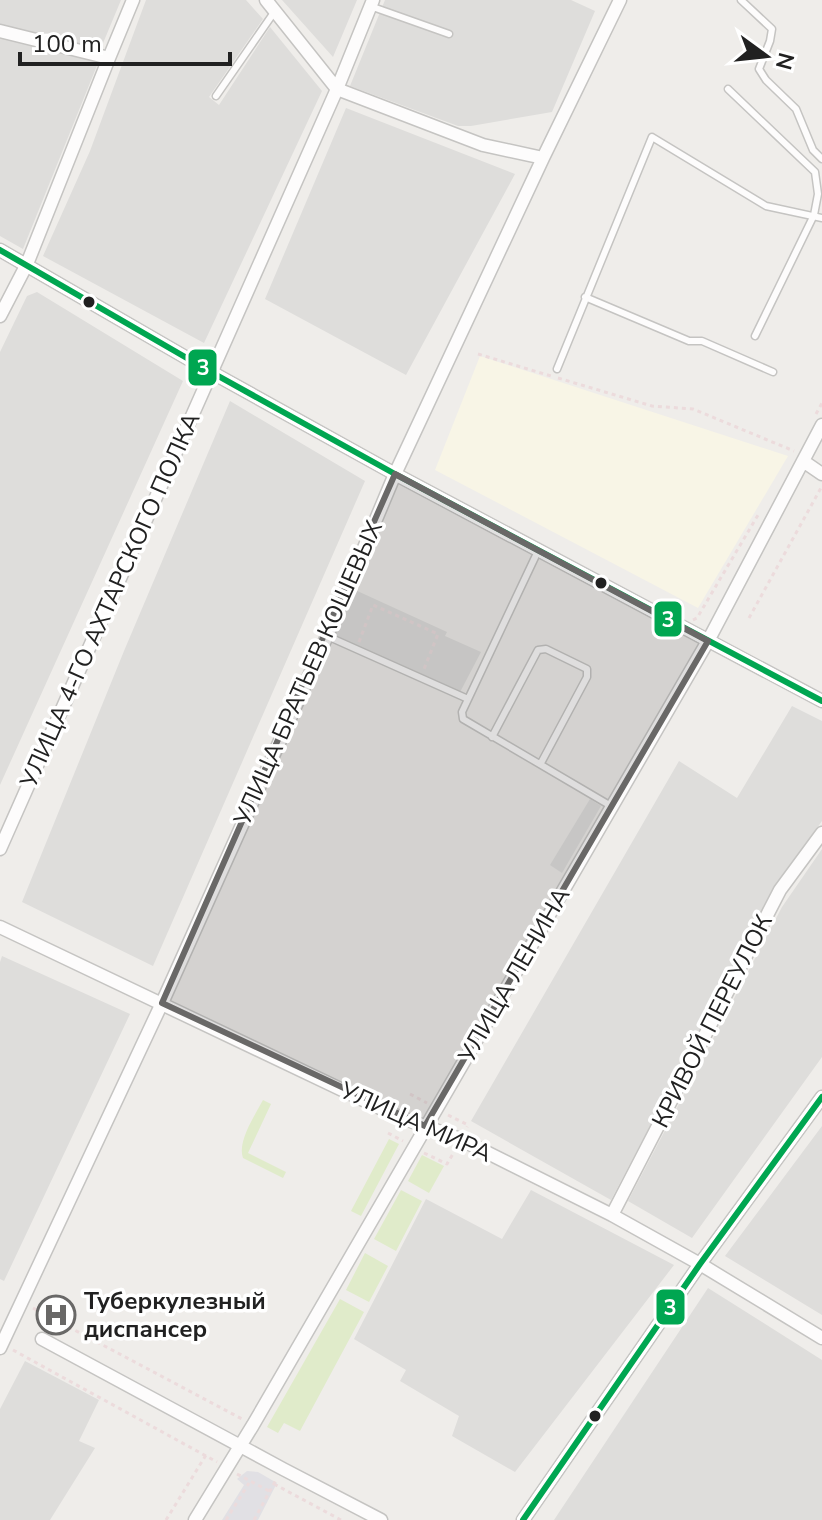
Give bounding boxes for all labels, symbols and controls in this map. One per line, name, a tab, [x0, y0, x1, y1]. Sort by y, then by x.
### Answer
scale bar	[20, 16, 230, 66]
north arrow	[726, 16, 806, 96]
text: 100 m	[32, 28, 102, 60]
text: N	[768, 49, 801, 73]
unlabelled marker	[81, 294, 97, 310]
line badge: 3	[187, 348, 218, 387]
text: 3	[196, 353, 210, 383]
street label: УЛИЦА 4-ГО АХТАРСКОГО ПОЛКА	[12, 407, 208, 793]
street label: УЛИЦА БРАТЬЕВ КОШЕВЫХ	[226, 515, 390, 831]
unlabelled marker	[593, 575, 609, 591]
line badge: 3	[653, 600, 683, 638]
text: 3	[661, 605, 675, 635]
street label: УЛИЦА ЛЕНИНА	[450, 881, 577, 1069]
street label: КРИВОЙ ПЕРЕУЛОК	[644, 908, 780, 1133]
street label: УЛИЦА МИРА	[334, 1074, 497, 1170]
place label: Туберкулезный диспансер	[84, 1285, 266, 1345]
line badge: 3	[655, 1288, 686, 1326]
text: 3	[663, 1293, 677, 1323]
hospital icon: Туберкулезный диспансер	[35, 1294, 77, 1336]
unlabelled marker	[587, 1408, 603, 1424]

